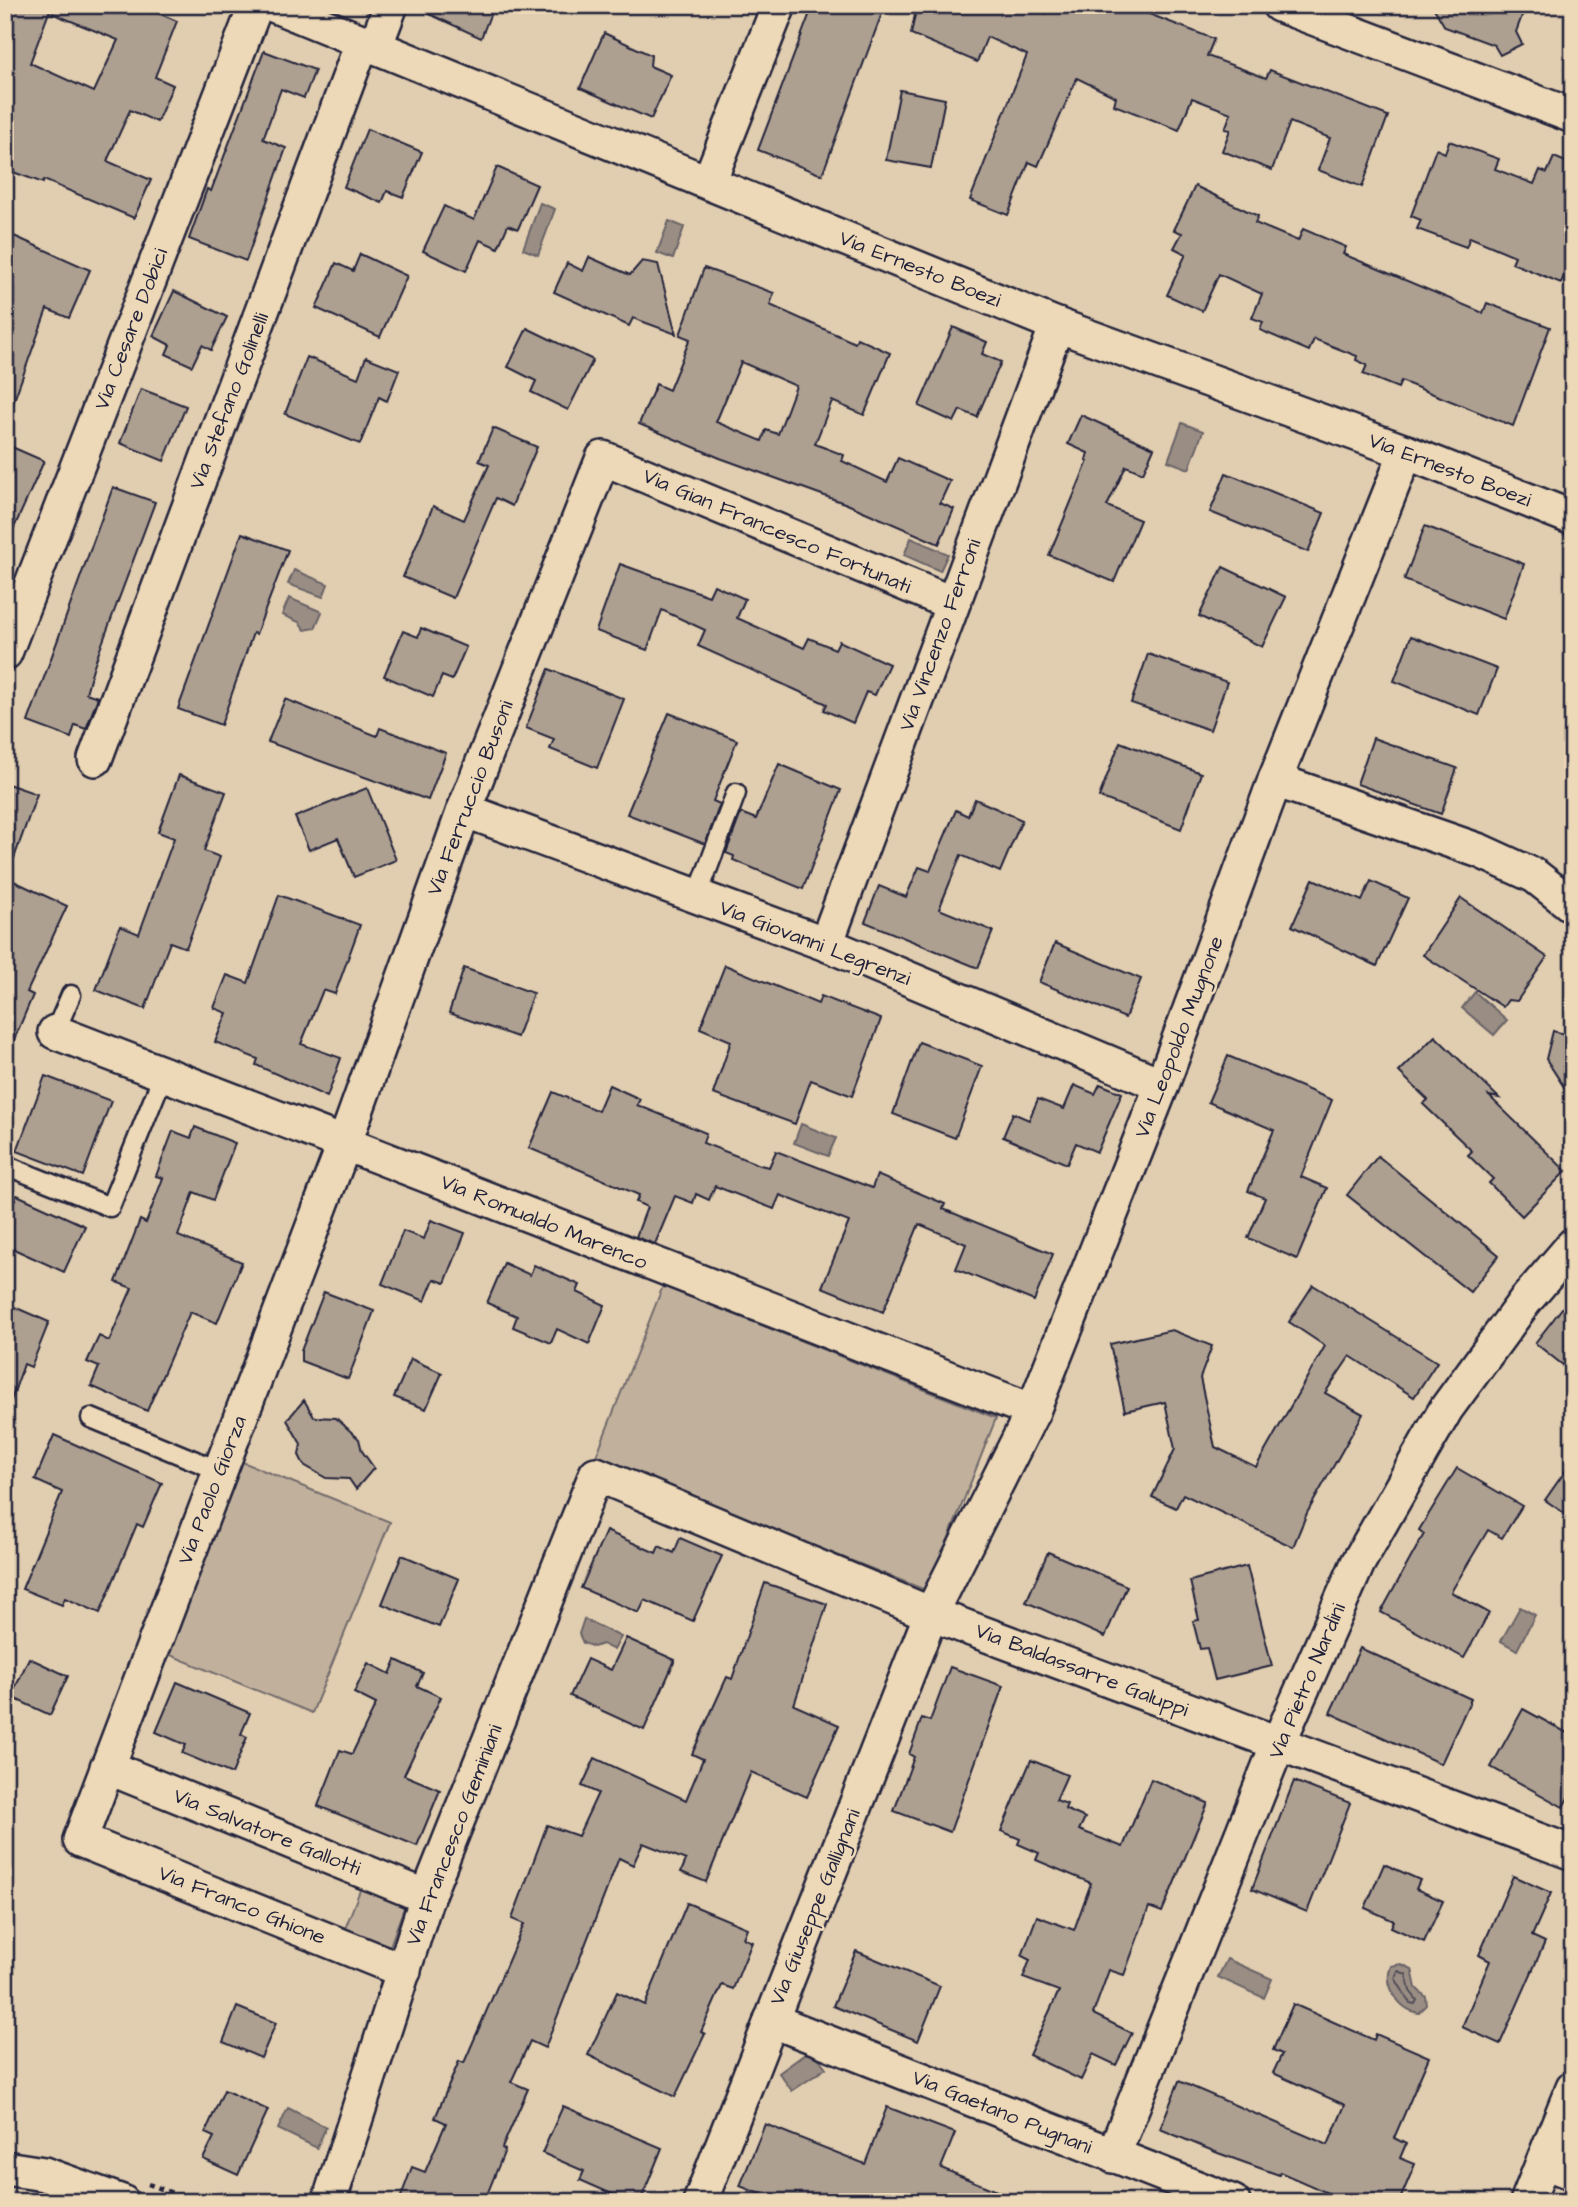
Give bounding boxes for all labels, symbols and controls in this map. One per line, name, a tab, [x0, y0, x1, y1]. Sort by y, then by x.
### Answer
street label: Via Ernesto Boezi	[835, 223, 1005, 315]
street label: Via Cesare Dobici	[87, 244, 175, 414]
street label: Via Stefano Golinelli	[182, 308, 276, 494]
street label: Via Ernesto Boezi	[1364, 426, 1536, 514]
street label: Via Gian Francesco Fortunati	[638, 461, 916, 601]
street label: Via Vincenzo Ferroni	[892, 535, 988, 735]
street label: Via Ferruccio Busoni	[419, 696, 521, 900]
street label: Via Giovanni Legrenzi	[714, 893, 915, 995]
street label: Via Leopoldo Mugnone	[1127, 932, 1233, 1143]
street label: Via Romualdo Marenco	[436, 1167, 652, 1277]
street label: Via Paolo Giorza	[170, 1411, 254, 1569]
street label: Via Pietro Nardini	[1261, 1599, 1353, 1763]
street label: Via Baldassarre Galuppi	[971, 1616, 1193, 1725]
street label: Via Francesco Geminiani	[398, 1720, 510, 1950]
street label: Via Salvatore Gallotti	[169, 1781, 365, 1883]
street label: Via Giuseppe Gallignani	[762, 1804, 870, 2010]
street label: Via Franco Ghione	[154, 1858, 330, 1952]
street label: Via Gaetano Pugnani	[907, 2063, 1096, 2163]

